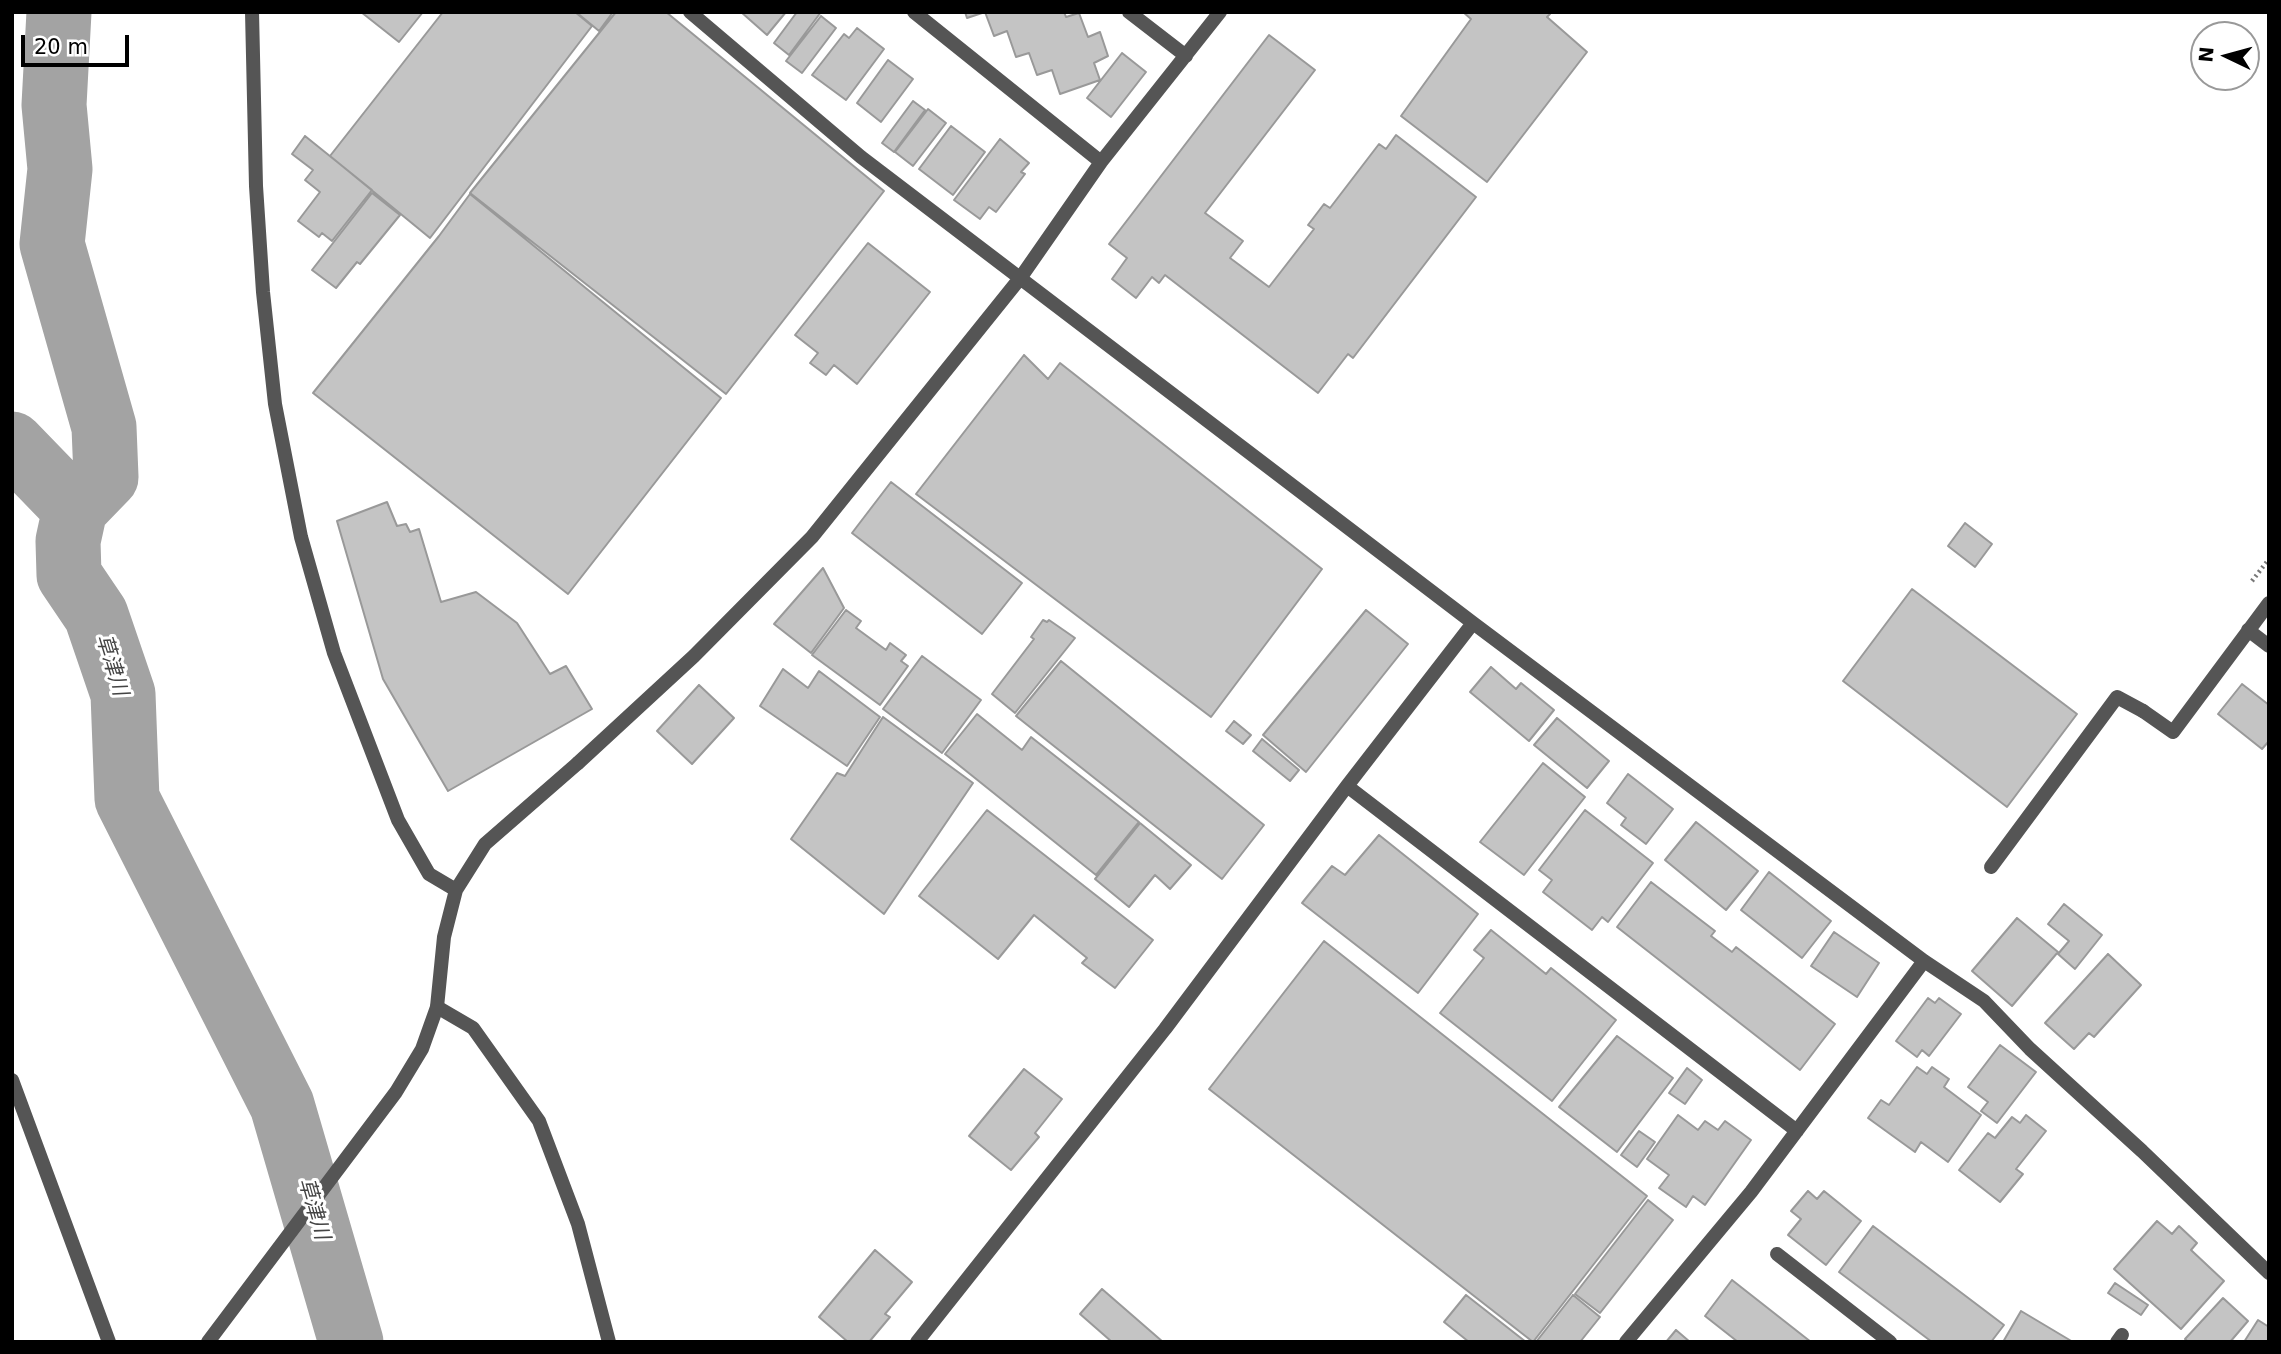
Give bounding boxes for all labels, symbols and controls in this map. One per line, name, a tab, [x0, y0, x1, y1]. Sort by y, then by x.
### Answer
scale bar	[24, 21, 133, 65]
north arrow	[2190, 21, 2260, 91]
text: 20 m	[34, 35, 88, 59]
text: N	[2194, 45, 2218, 63]
water label: 草津川	[90, 631, 132, 699]
water label: 草津川	[292, 1175, 334, 1243]

